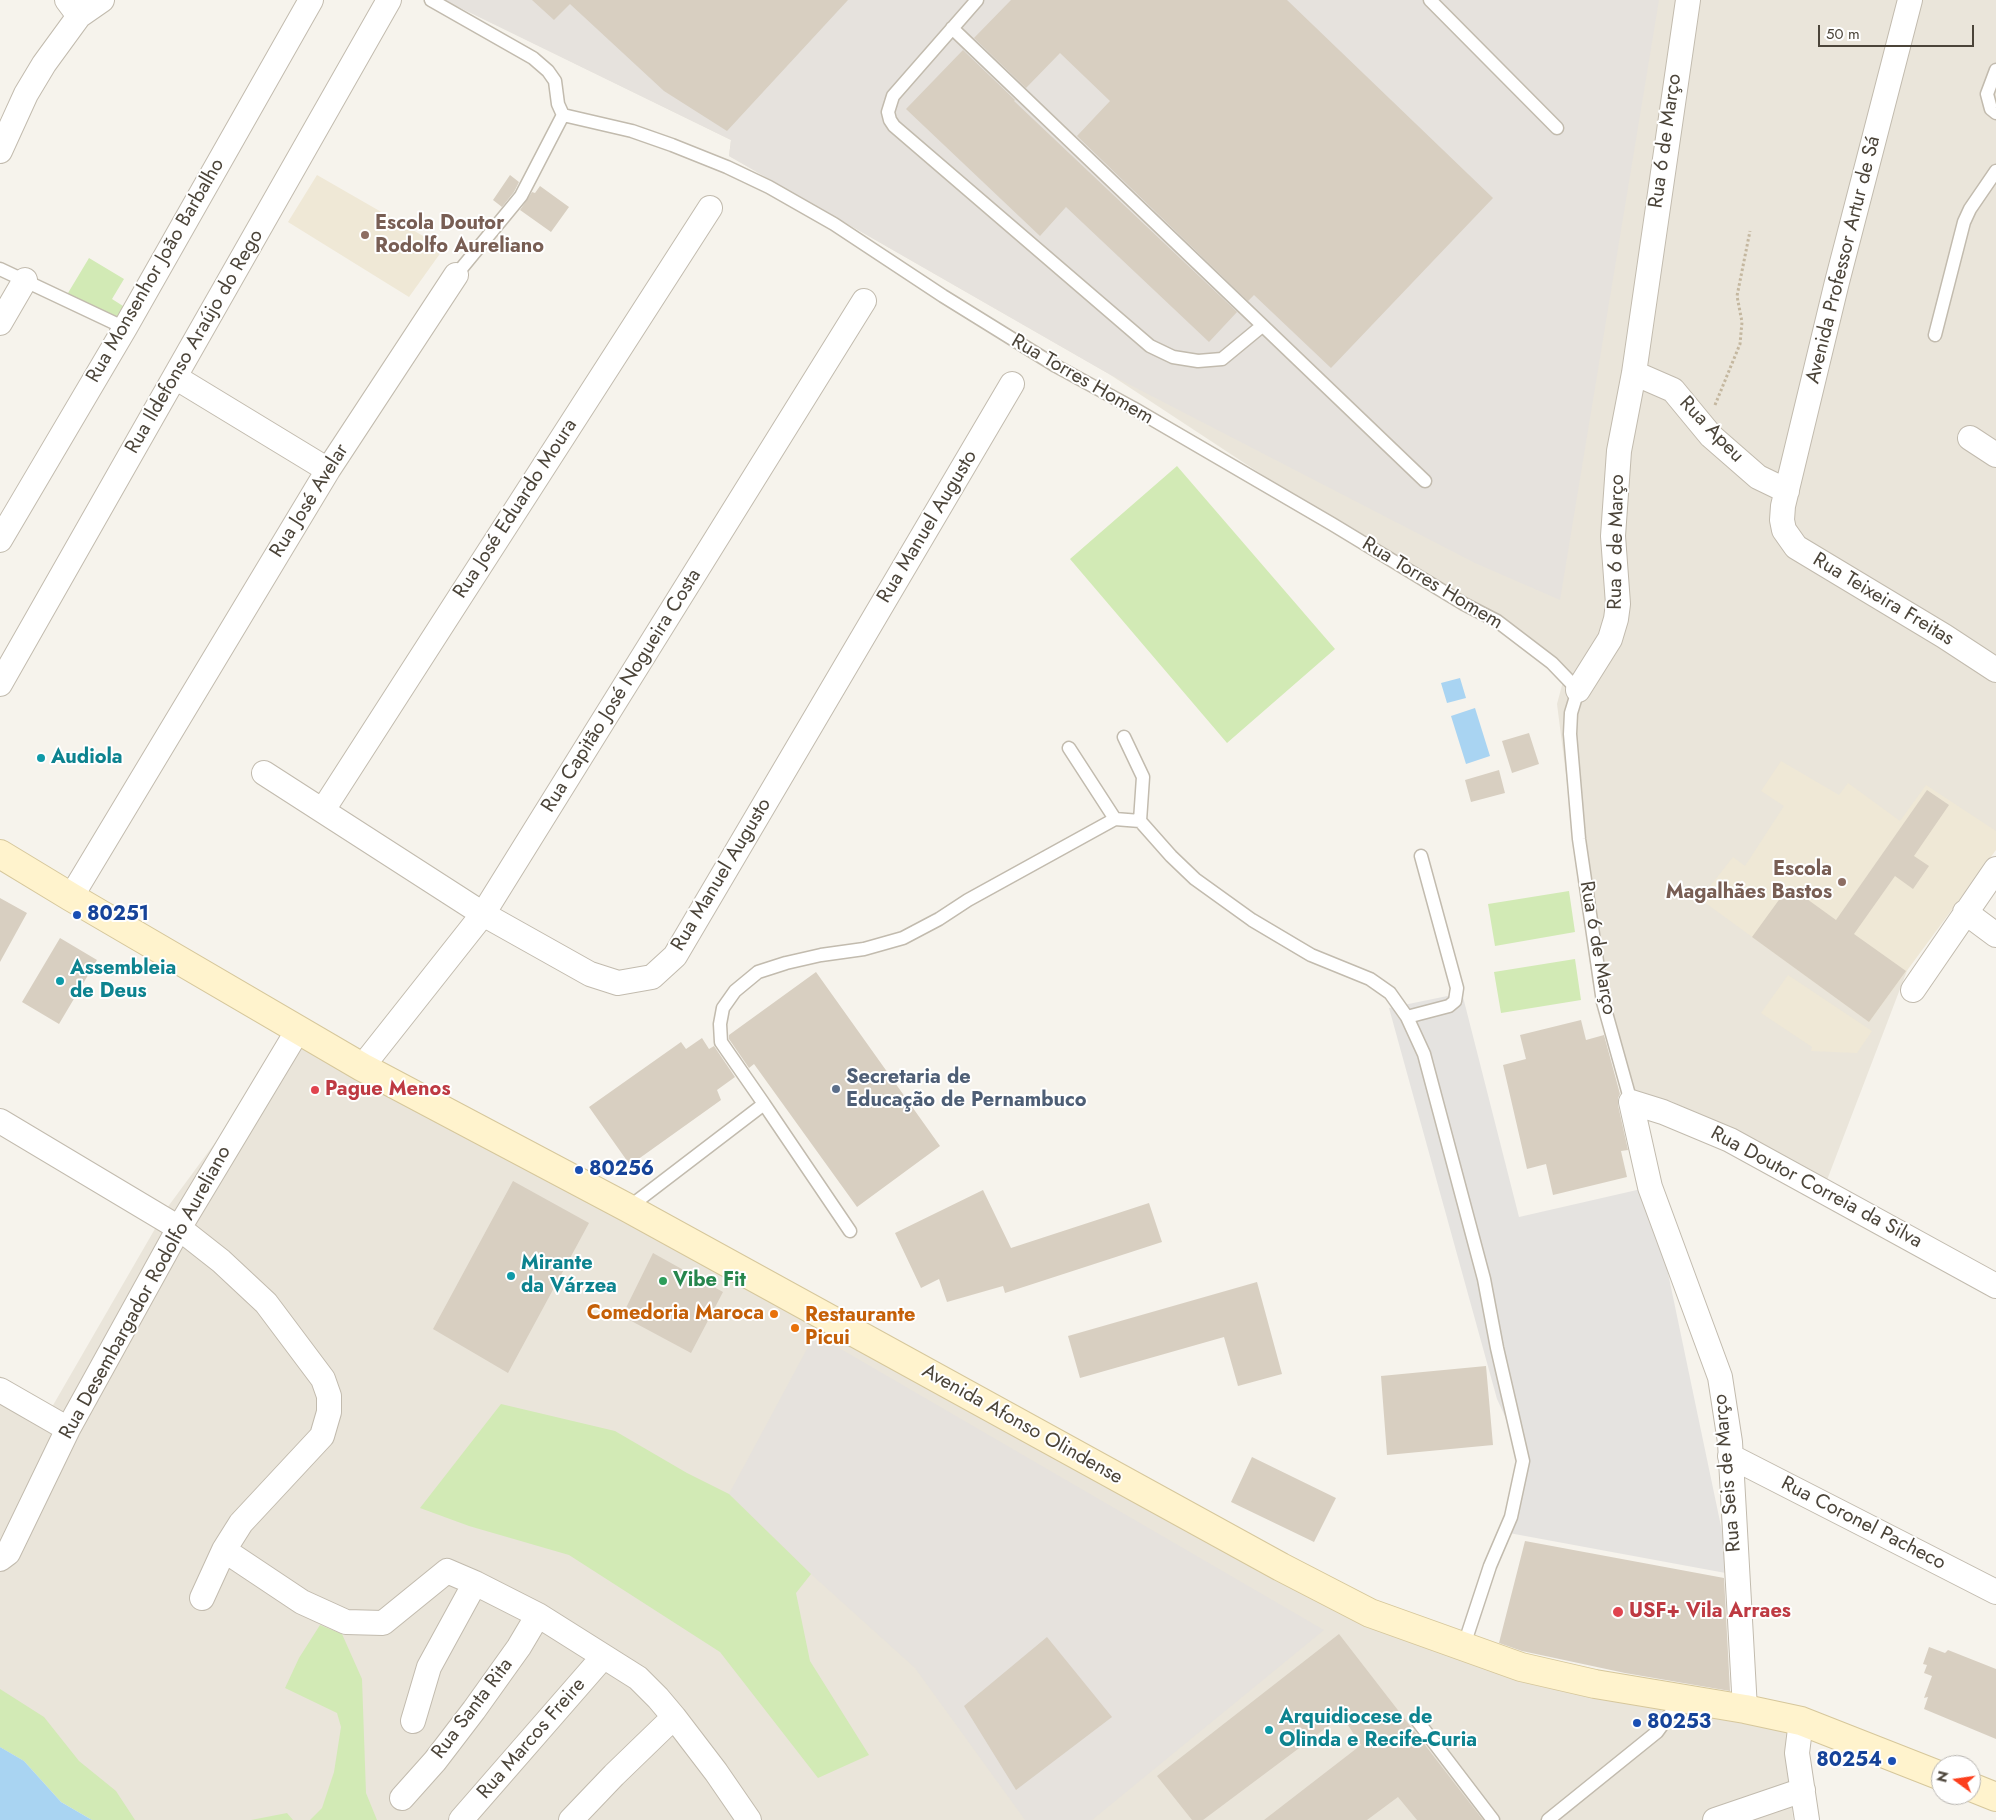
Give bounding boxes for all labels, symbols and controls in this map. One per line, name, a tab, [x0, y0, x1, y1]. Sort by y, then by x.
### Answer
scale bar	[1821, 15, 1977, 47]
text: 50 m	[1826, 23, 1860, 45]
street label: Rua 6 de Março	[1645, 72, 1687, 210]
street label: Avenida Professor Artur de Sá	[1802, 134, 1886, 386]
street label: Rua Monsenhor João Barbalho	[82, 155, 230, 387]
place label: Escola Doutor Rodolfo Aureliano	[375, 212, 544, 259]
street label: Rua Ildefonso Araújo do Rego	[121, 226, 269, 458]
marker: Escola Doutor Rodolfo Aureliano	[359, 229, 371, 241]
street label: Rua Torres Homem	[1007, 330, 1157, 430]
street label: Rua Apeu	[1674, 392, 1748, 468]
street label: Rua José Eduardo Moura	[449, 415, 583, 603]
street label: Rua José Avelar	[266, 440, 354, 562]
street label: Rua Manuel Augusto	[873, 446, 983, 608]
street label: Rua 6 de Março	[1604, 474, 1630, 610]
street label: Rua Torres Homem	[1357, 533, 1507, 635]
street label: Rua Teixeira Freitas	[1808, 548, 1958, 652]
street label: Rua Capitão José Nogueira Costa	[537, 565, 707, 817]
place label: Audiola	[51, 746, 123, 770]
marker: Audiola	[35, 752, 47, 764]
street label: Rua Manuel Augusto	[667, 794, 777, 956]
place label: Escola Magalhães Bastos	[1666, 858, 1832, 905]
marker: Escola Magalhães Bastos	[1836, 876, 1848, 888]
street label: Rua 6 de Março	[1573, 879, 1621, 1017]
place label: 80251	[87, 903, 149, 927]
marker: 80251	[71, 909, 83, 921]
place label: Assembleia de Deus	[70, 957, 176, 1004]
marker: Assembleia de Deus	[54, 975, 66, 987]
place label: Secretaria de Educação de Pernambuco	[846, 1066, 1087, 1113]
place label: Pague Menos	[325, 1078, 450, 1102]
marker: Secretaria de Educação de Pernambuco	[830, 1083, 842, 1095]
marker: Pague Menos	[309, 1084, 321, 1096]
street label: Rua Doutor Correia da Silva	[1706, 1122, 1926, 1254]
street label: Rua Desembargador Rodolfo Aureliano	[55, 1142, 237, 1444]
place label: 80256	[589, 1158, 654, 1182]
marker: 80256	[573, 1164, 585, 1176]
place label: Mirante da Várzea	[521, 1252, 617, 1299]
place label: Vibe Fit	[673, 1269, 746, 1293]
marker: Mirante da Várzea	[505, 1270, 517, 1282]
marker: Vibe Fit	[657, 1275, 669, 1287]
place label: Comedoria Maroca	[587, 1302, 764, 1326]
place label: Restaurante Picui	[805, 1304, 915, 1351]
marker: Comedoria Maroca	[768, 1308, 780, 1320]
marker: Restaurante Picui	[789, 1322, 801, 1334]
street label: Avenida Afonso Olindense	[917, 1360, 1127, 1490]
street label: Rua Seis de Março	[1709, 1393, 1747, 1553]
street label: Rua Coronel Pacheco	[1777, 1472, 1949, 1576]
place label: USF+ Vila Arraes	[1629, 1600, 1791, 1624]
marker: USF+ Vila Arraes	[1611, 1605, 1625, 1619]
street label: Rua Santa Rita	[427, 1654, 519, 1764]
street label: Rua Marcos Freire	[473, 1673, 591, 1805]
place label: Arquidiocese de Olinda e Recife-Curia	[1279, 1706, 1477, 1753]
place label: 80253	[1647, 1711, 1711, 1735]
marker: 80253	[1631, 1717, 1643, 1729]
marker: Arquidiocese de Olinda e Recife-Curia	[1263, 1724, 1275, 1736]
place label: 80254	[1816, 1749, 1882, 1773]
marker: 80254	[1886, 1755, 1898, 1767]
north arrow	[1931, 1755, 1981, 1805]
text: N	[1931, 1769, 1953, 1784]

